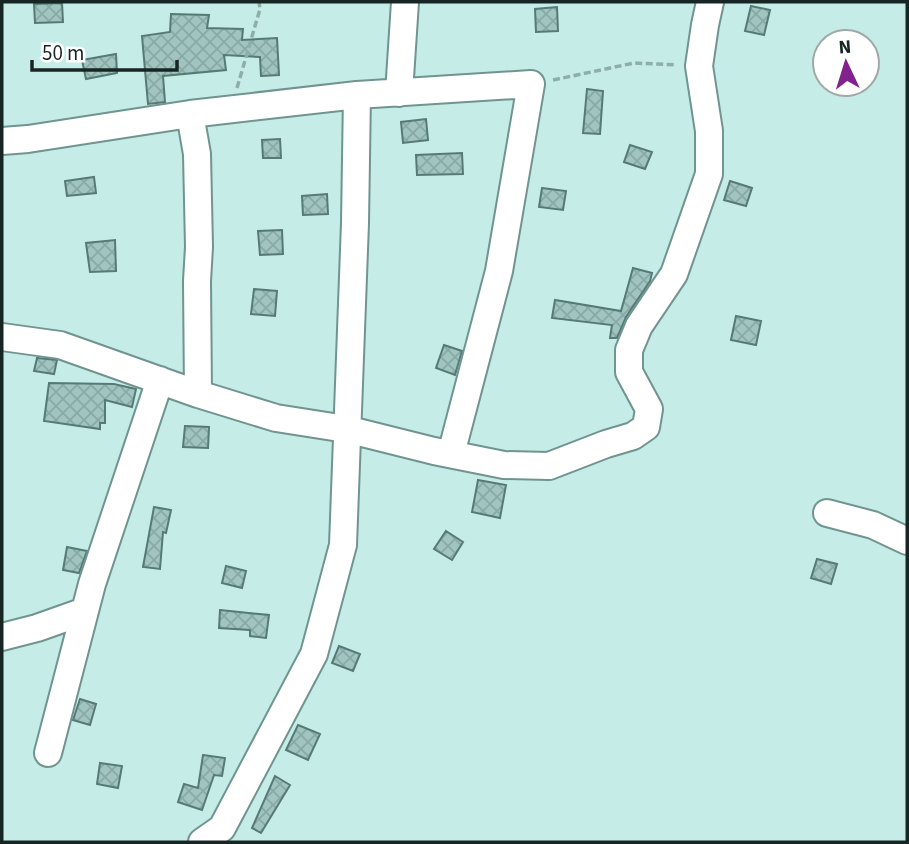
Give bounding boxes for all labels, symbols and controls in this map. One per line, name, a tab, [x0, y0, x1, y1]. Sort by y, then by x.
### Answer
scale bar	[32, 28, 177, 72]
north arrow	[811, 28, 881, 98]
text: N	[838, 34, 852, 61]
text: 50 m	[42, 38, 84, 68]

